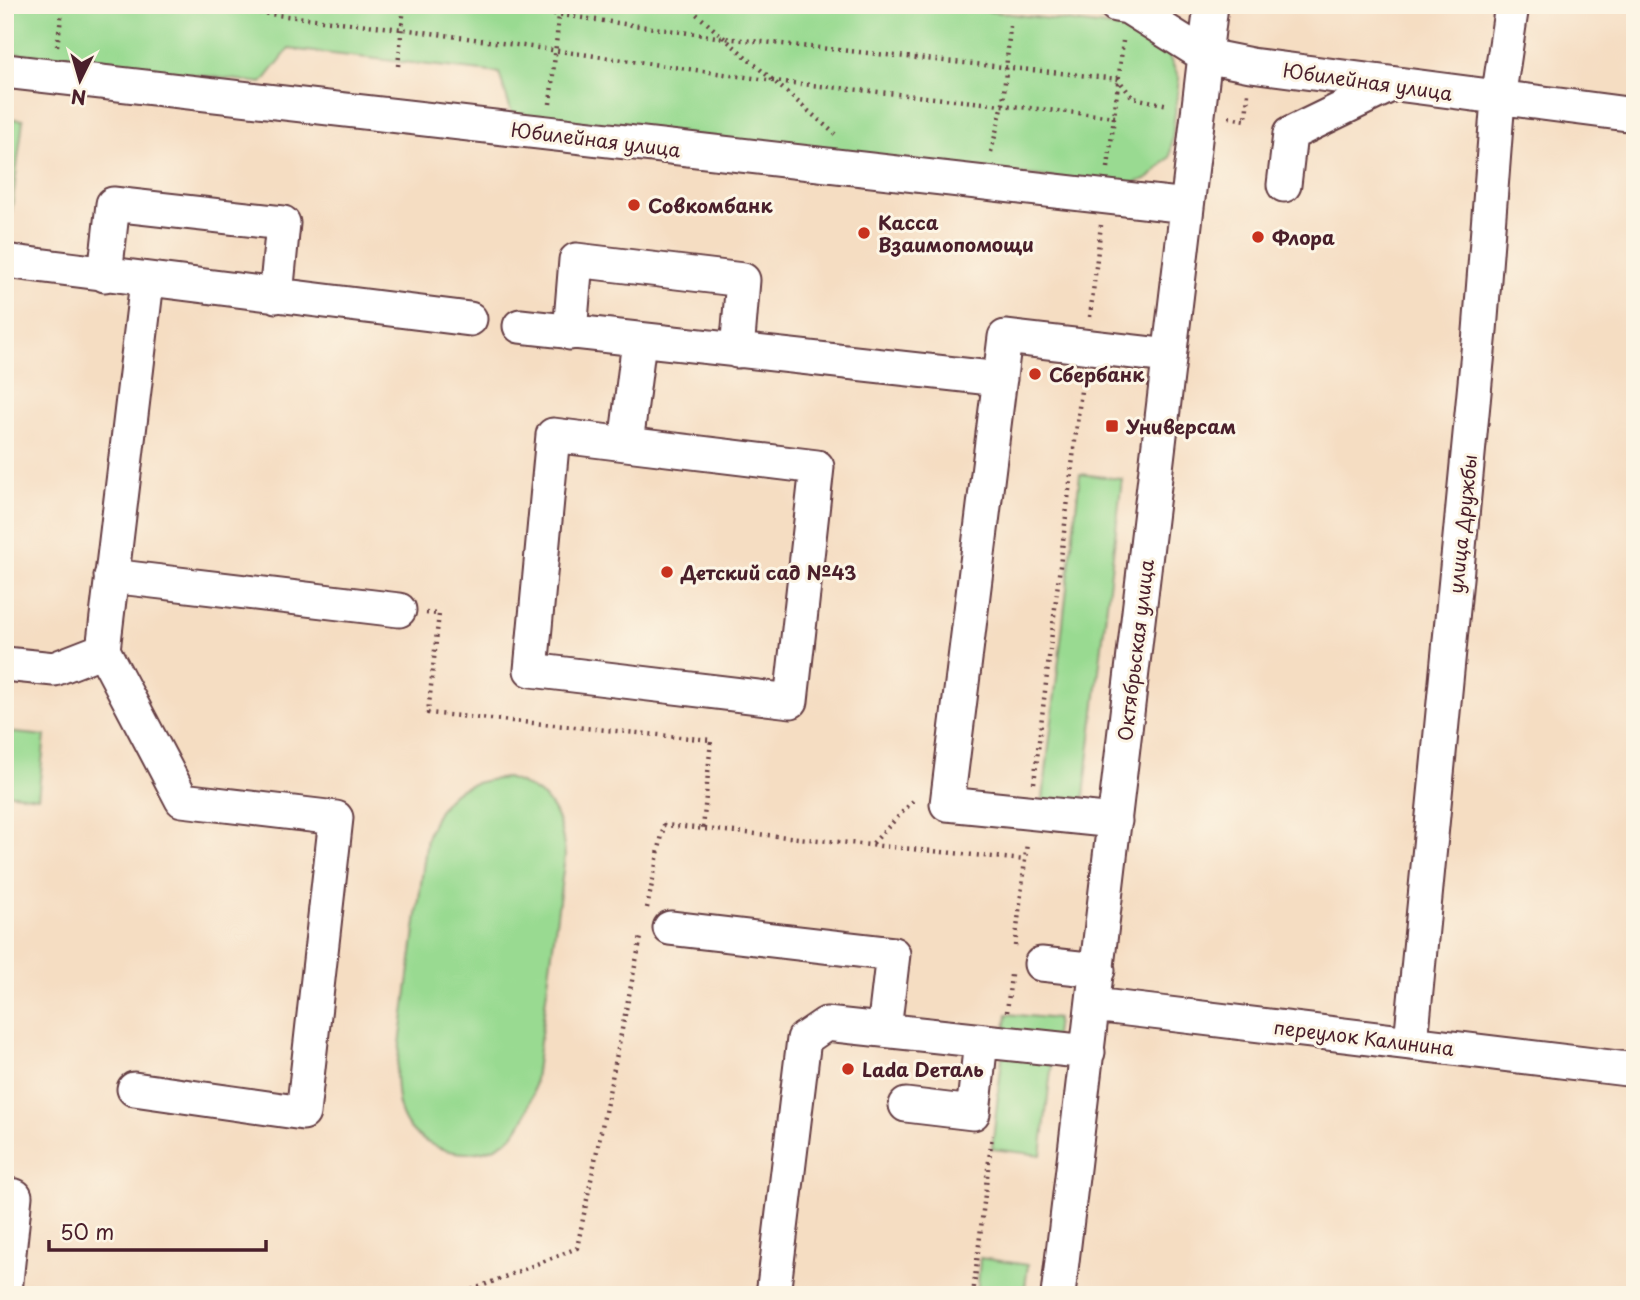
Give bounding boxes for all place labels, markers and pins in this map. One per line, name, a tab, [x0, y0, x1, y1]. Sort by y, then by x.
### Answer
place label: Совкомбанк	[648, 191, 773, 219]
marker: Совкомбанк	[626, 197, 642, 213]
place label: Касса Взаимопомощи	[878, 208, 1034, 258]
place label: Флора	[1272, 223, 1335, 251]
marker: Касса Взаимопомощи	[856, 225, 872, 241]
marker: Флора	[1250, 229, 1266, 245]
place label: Сбербанк	[1049, 360, 1145, 388]
marker: Сбербанк	[1027, 366, 1043, 382]
place label: Универсам	[1125, 412, 1236, 440]
marker: Универсам	[1104, 418, 1120, 434]
place label: Детский сад №43	[680, 558, 857, 586]
marker: Детский сад №43	[659, 564, 675, 580]
place label: Lada Dеталь	[862, 1055, 984, 1083]
marker: Lada Dеталь	[840, 1061, 856, 1077]

